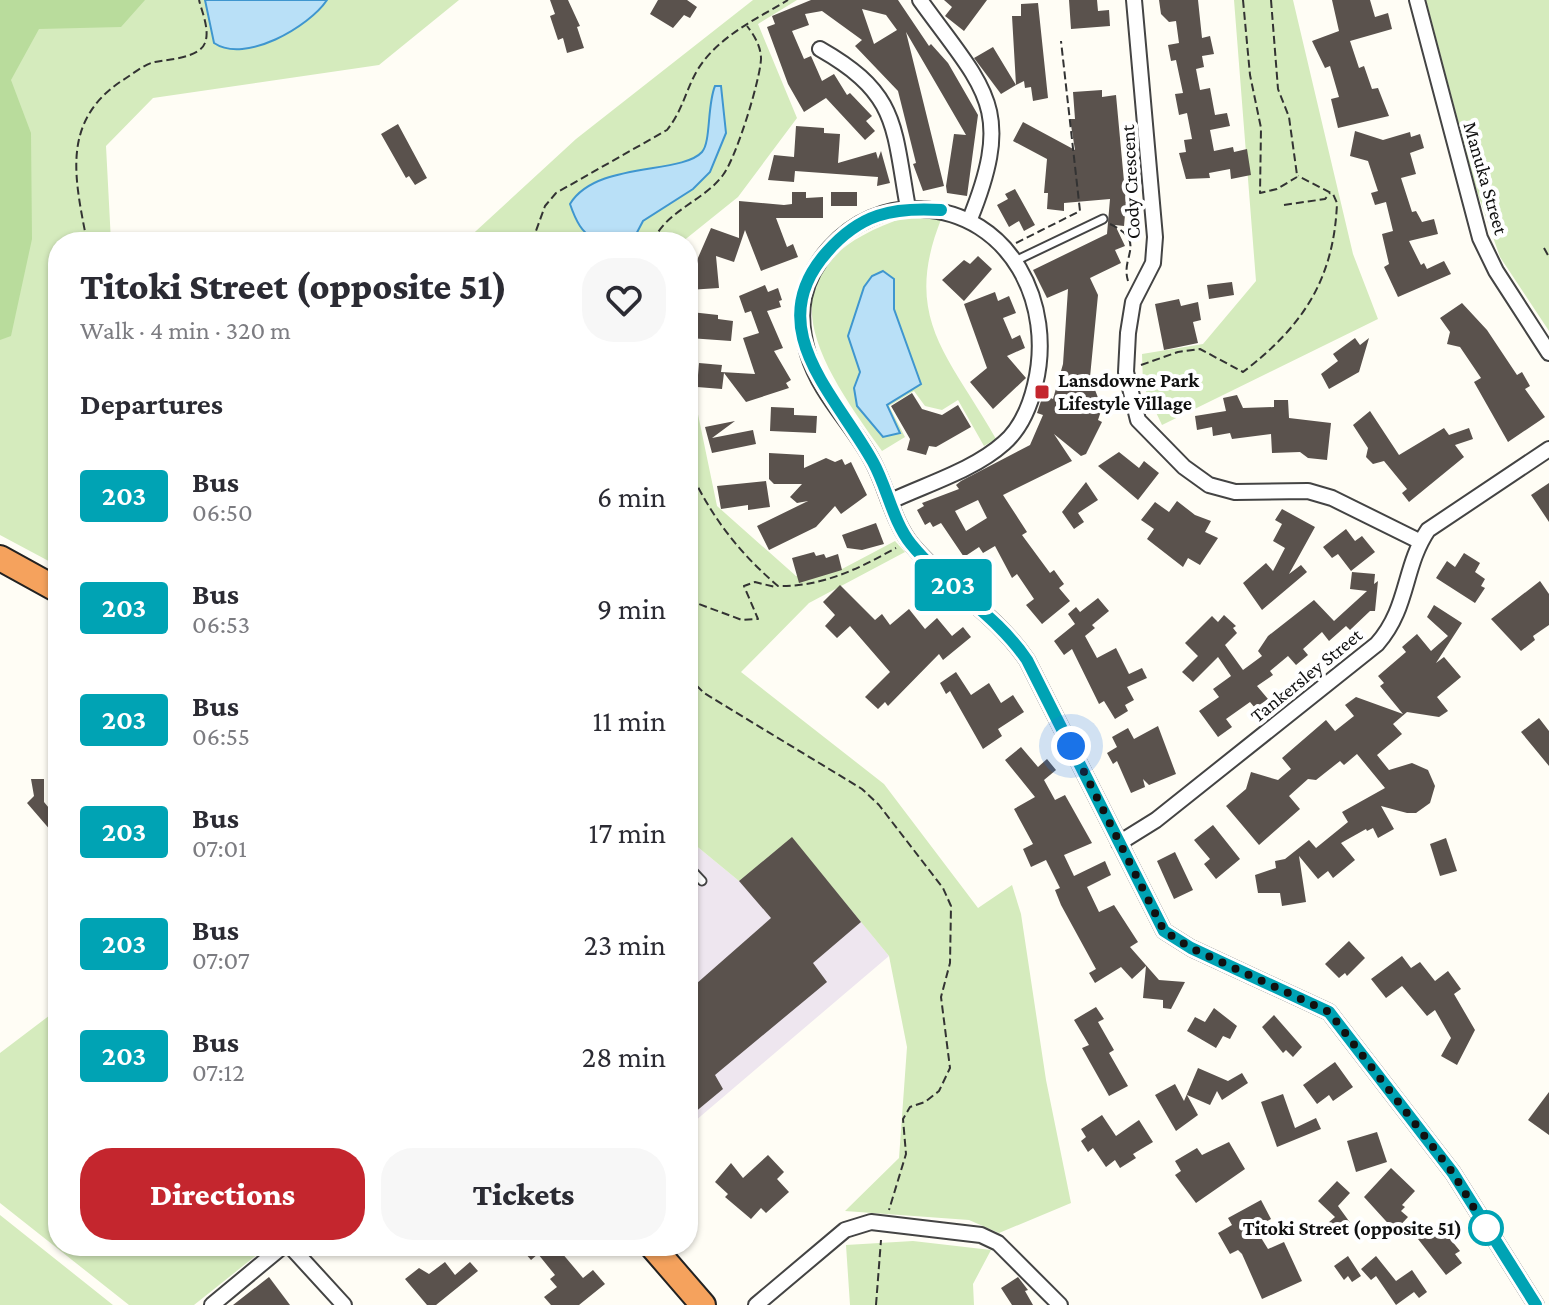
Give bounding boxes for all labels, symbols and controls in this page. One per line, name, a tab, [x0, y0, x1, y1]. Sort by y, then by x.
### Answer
street label: Manuka Street	[1459, 119, 1513, 237]
street label: Cody Crescent	[1116, 124, 1145, 240]
button: heart	[582, 258, 666, 342]
text: Titoki Street (opposite 51)	[80, 265, 507, 307]
text: Walk · 4 min · 320 m	[80, 316, 291, 345]
place label: Lansdowne Park Lifestyle Village	[1058, 369, 1200, 414]
marker: Lansdowne Park Lifestyle Village	[1033, 383, 1051, 401]
text: Departures	[80, 387, 223, 420]
text: Bus	[192, 465, 239, 498]
text: 203	[102, 480, 146, 511]
text: 6 min	[597, 480, 666, 513]
text: 06:50	[192, 498, 253, 527]
line badge: 203	[907, 559, 999, 611]
text: 203	[931, 569, 975, 600]
text: Bus	[192, 577, 239, 610]
text: 203	[102, 592, 146, 623]
text: 9 min	[597, 592, 666, 625]
text: 06:53	[192, 610, 250, 639]
street label: Tankersley Street	[1246, 623, 1367, 727]
text: Bus	[192, 689, 239, 722]
text: 203	[102, 704, 146, 735]
text: 11 min	[592, 704, 666, 737]
text: 06:55	[192, 722, 250, 751]
your location	[1051, 726, 1091, 766]
text: Bus	[192, 801, 239, 834]
text: 203	[102, 816, 146, 847]
text: 17 min	[589, 816, 666, 849]
text: 07:01	[192, 834, 247, 863]
text: Bus	[192, 913, 239, 946]
text: 203	[102, 928, 146, 959]
text: 23 min	[584, 928, 666, 961]
text: 07:07	[192, 946, 250, 975]
text: Bus	[192, 1025, 239, 1058]
text: 203	[102, 1040, 146, 1071]
text: 28 min	[582, 1040, 666, 1073]
text: 07:12	[192, 1058, 245, 1087]
button: Directions	[80, 1148, 365, 1240]
button: Tickets	[381, 1148, 666, 1240]
marker: Titoki Street (opposite 51)	[1469, 1211, 1503, 1245]
place label: Titoki Street (opposite 51)	[1243, 1217, 1462, 1240]

